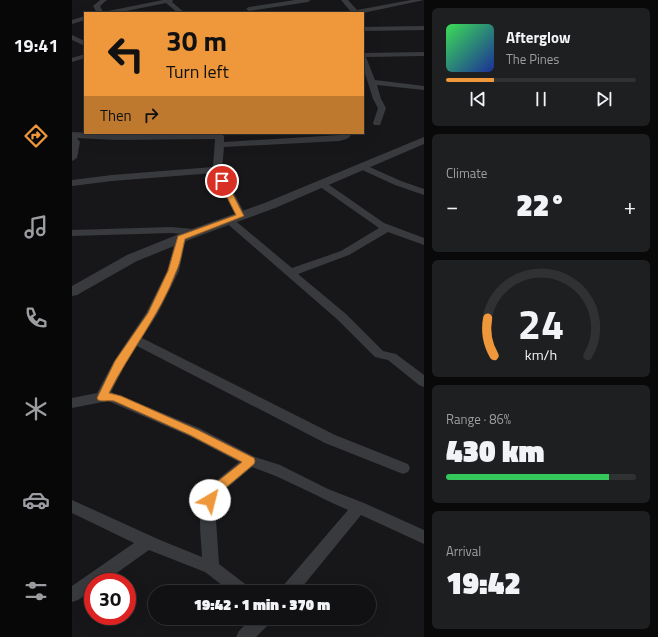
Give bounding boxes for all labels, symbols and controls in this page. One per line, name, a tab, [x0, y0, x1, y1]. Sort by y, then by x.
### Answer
text: 30 m	[166, 19, 227, 62]
text: Afterglow	[506, 26, 571, 49]
icon: left	[100, 28, 152, 80]
text: 19:41	[14, 32, 58, 59]
text: The Pines	[506, 49, 559, 69]
text: Turn left	[166, 58, 229, 85]
icon: previous	[467, 88, 489, 110]
icon: pause	[530, 88, 552, 110]
icon: next	[593, 88, 615, 110]
text: Then	[100, 104, 132, 127]
icon: right	[140, 104, 162, 126]
icon: directions	[22, 122, 50, 150]
text: Climate	[446, 163, 487, 183]
pin	[205, 164, 239, 198]
icon: arrive	[211, 170, 233, 192]
text: 22°	[516, 182, 566, 228]
text: −	[446, 189, 458, 223]
text: +	[624, 189, 636, 223]
icon: music	[22, 213, 50, 241]
text: 24	[518, 292, 564, 355]
icon: phone	[22, 304, 50, 332]
text: km/h	[525, 344, 557, 366]
icon: climate	[22, 395, 50, 423]
text: Range · 86%	[446, 409, 511, 429]
text: 430 km	[446, 428, 544, 474]
position arrow	[189, 479, 231, 521]
icon: car	[22, 486, 50, 514]
text: Arrival	[446, 541, 481, 561]
text: 19:42	[446, 560, 521, 606]
speed limit sign: 30	[84, 573, 136, 625]
icon: filters	[22, 577, 50, 605]
text: 19:42 · 1 min · 370 m	[194, 593, 330, 616]

